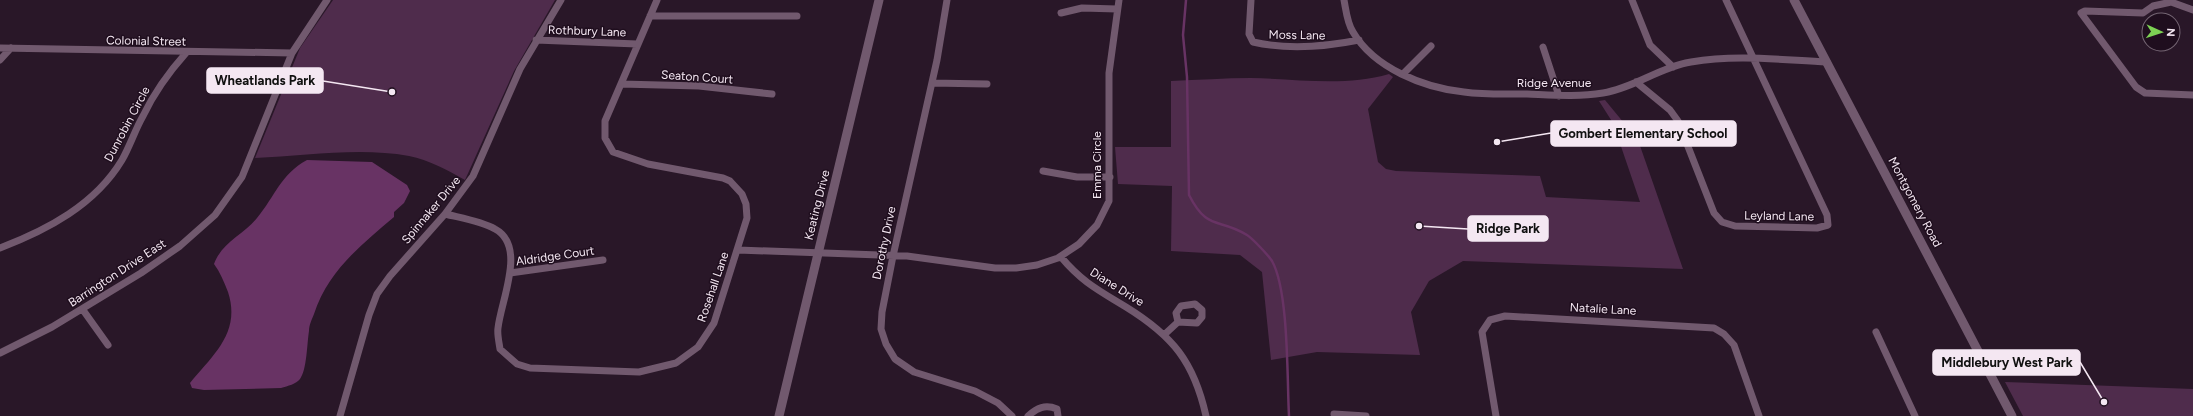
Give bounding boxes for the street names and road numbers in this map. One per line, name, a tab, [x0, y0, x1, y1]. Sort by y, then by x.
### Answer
street label: Rothbury Lane	[548, 23, 627, 39]
street label: Moss Lane	[1268, 28, 1326, 43]
street label: Colonial Street	[106, 33, 187, 49]
street label: Seaton Court	[661, 68, 734, 87]
street label: Ridge Avenue	[1517, 76, 1592, 90]
street label: Dunrobin Circle	[101, 84, 153, 164]
street label: Emma Circle	[1090, 131, 1104, 199]
street label: Montgomery Road	[1885, 155, 1945, 249]
street label: Keating Drive	[802, 168, 833, 241]
street label: Spinnaker Drive	[399, 173, 464, 247]
street label: Dorothy Drive	[869, 205, 899, 281]
street label: Leyland Lane	[1744, 208, 1815, 224]
street label: Barrington Drive East	[66, 236, 169, 310]
street label: Aldridge Court	[515, 243, 596, 268]
street label: Rosehall Lane	[694, 250, 732, 324]
street label: Diane Drive	[1087, 265, 1147, 309]
street label: Natalie Lane	[1569, 300, 1637, 318]

